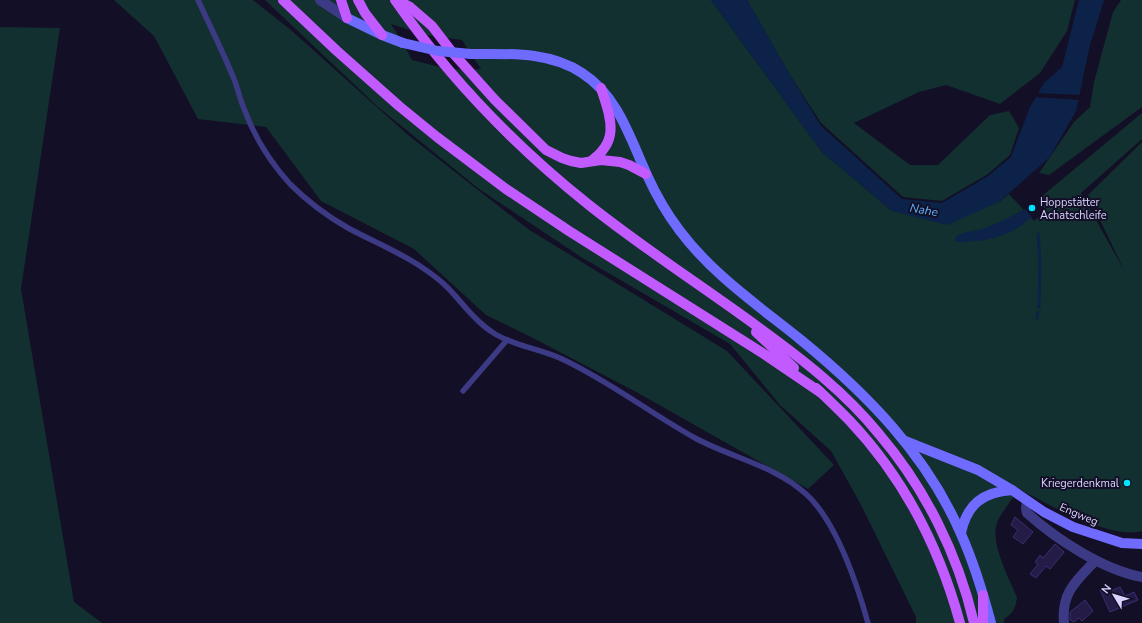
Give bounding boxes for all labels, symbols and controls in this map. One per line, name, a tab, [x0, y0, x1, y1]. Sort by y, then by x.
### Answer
place label: Hoppstätter Achatschleife	[1040, 195, 1107, 223]
water label: Nahe	[909, 200, 940, 220]
marker: Hoppstätter Achatschleife	[1027, 203, 1037, 213]
place label: Kriegerdenkmal	[1041, 476, 1120, 491]
marker: Kriegerdenkmal	[1122, 478, 1132, 488]
street label: Engweg	[1057, 500, 1100, 529]
north arrow	[1094, 575, 1134, 615]
text: N	[1098, 581, 1115, 597]

